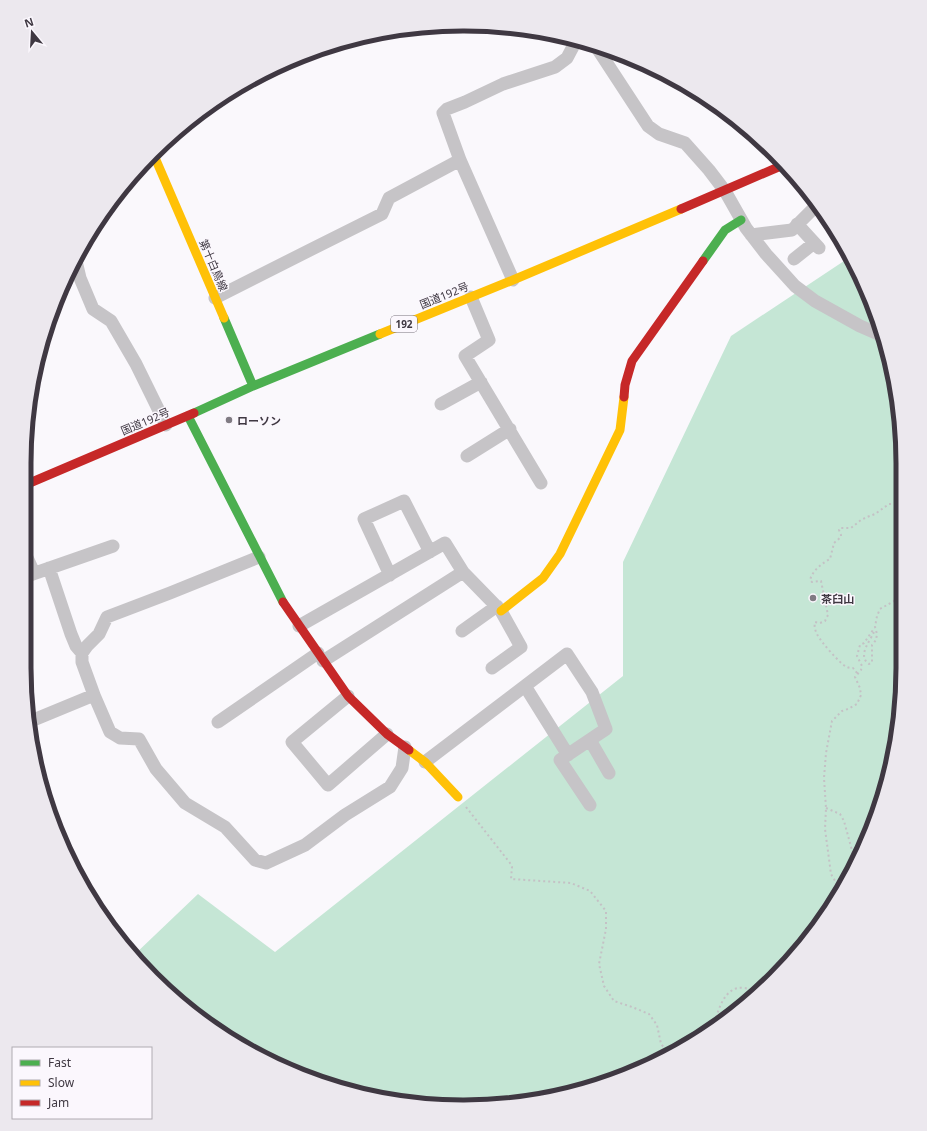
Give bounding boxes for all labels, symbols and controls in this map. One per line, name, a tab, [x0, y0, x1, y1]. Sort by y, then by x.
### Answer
north arrow	[12, 12, 52, 52]
text: N	[22, 13, 35, 31]
street label: 第十白鳥線	[196, 237, 232, 293]
street label: 国道192号	[417, 278, 471, 312]
road number: 192	[391, 316, 417, 332]
street label: 国道192号	[118, 404, 172, 438]
place label: ローソン	[237, 413, 281, 428]
marker: ローソン	[224, 415, 234, 425]
place label: 茶臼山	[821, 591, 854, 606]
marker: 茶臼山	[808, 593, 818, 603]
legend	[12, 1047, 152, 1119]
text: Fast	[48, 1054, 72, 1071]
text: Slow	[48, 1074, 75, 1091]
text: Jam	[47, 1094, 69, 1111]

